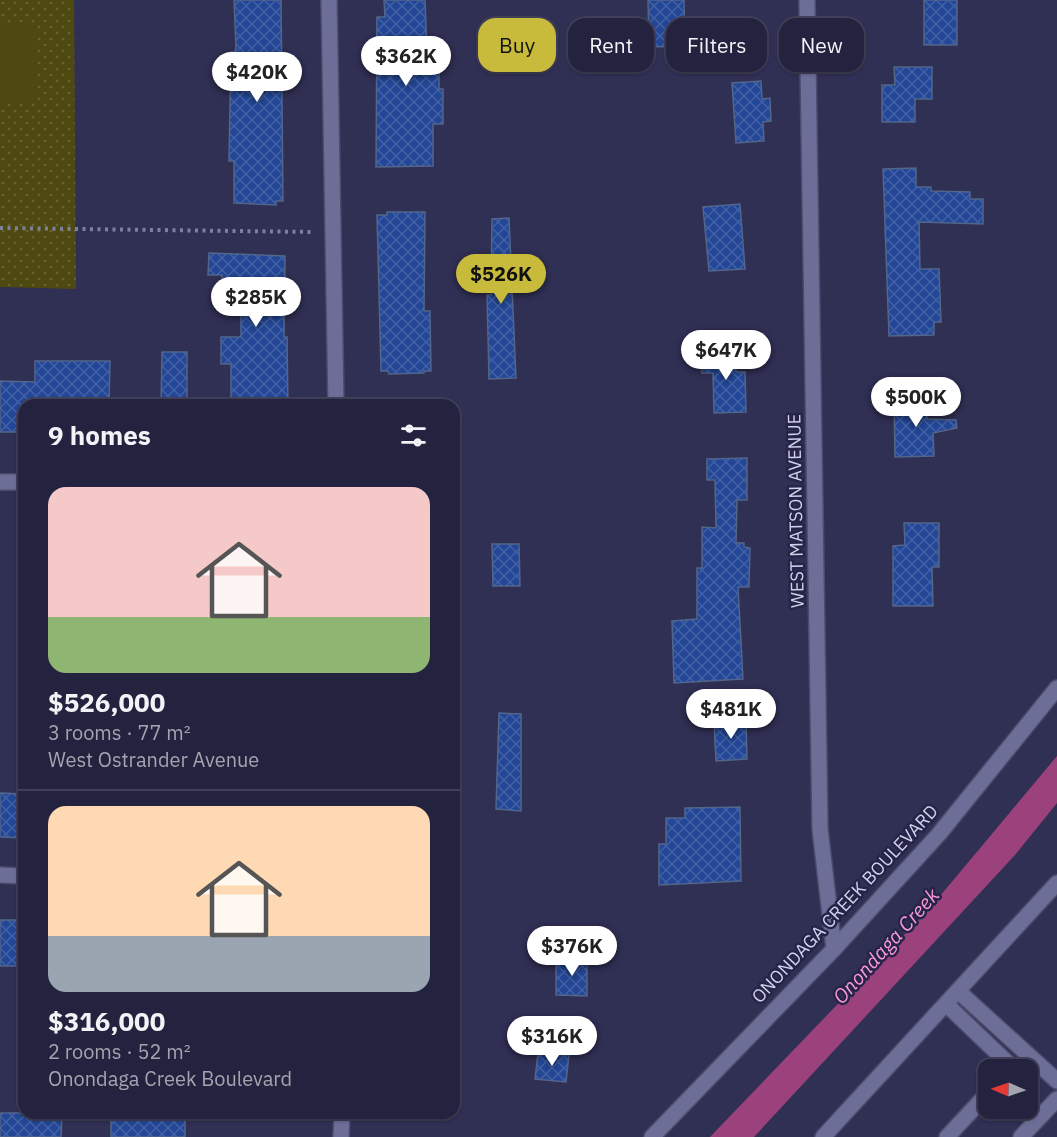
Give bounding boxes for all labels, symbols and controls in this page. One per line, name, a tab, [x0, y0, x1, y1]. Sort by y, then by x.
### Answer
chip: Buy	[478, 18, 556, 72]
chip: Rent	[568, 18, 654, 72]
chip: Filters	[666, 18, 767, 72]
chip: New	[779, 18, 864, 72]
pin: $362K	[364, 36, 448, 87]
text: $362K	[375, 42, 437, 69]
pin: $420K	[215, 52, 299, 103]
text: $420K	[226, 58, 288, 85]
pin: $526K	[459, 254, 543, 305]
text: $526K	[470, 260, 532, 287]
pin: $285K	[214, 277, 298, 328]
text: $285K	[225, 283, 287, 310]
pin: $647K	[684, 330, 768, 381]
text: $647K	[695, 336, 757, 363]
pin: $500K	[874, 377, 958, 428]
text: $500K	[885, 383, 947, 410]
street label: WEST MATSON AVENUE	[782, 414, 809, 608]
text: 9 homes	[48, 418, 151, 452]
icon: filters	[397, 419, 430, 452]
icon: home	[185, 526, 293, 634]
text: $526,000	[48, 685, 165, 719]
pin: $481K	[689, 689, 773, 740]
text: $481K	[700, 695, 762, 722]
text: 3 rooms · 77 m²	[48, 719, 191, 746]
text: West Ostrander Avenue	[48, 746, 259, 773]
street label: ONONDAGA CREEK BOULEVARD	[747, 800, 943, 1008]
icon: home	[185, 845, 293, 953]
water label: Onondaga Creek	[826, 882, 945, 1009]
pin: $376K	[530, 926, 614, 977]
text: $376K	[541, 932, 603, 959]
text: $316,000	[48, 1004, 165, 1038]
pin: $316K	[510, 1016, 594, 1067]
text: $316K	[521, 1022, 583, 1049]
text: 2 rooms · 52 m²	[48, 1038, 191, 1065]
north arrow	[978, 1059, 1038, 1119]
map controls	[978, 1059, 1038, 1119]
text: Onondaga Creek Boulevard	[48, 1065, 292, 1092]

